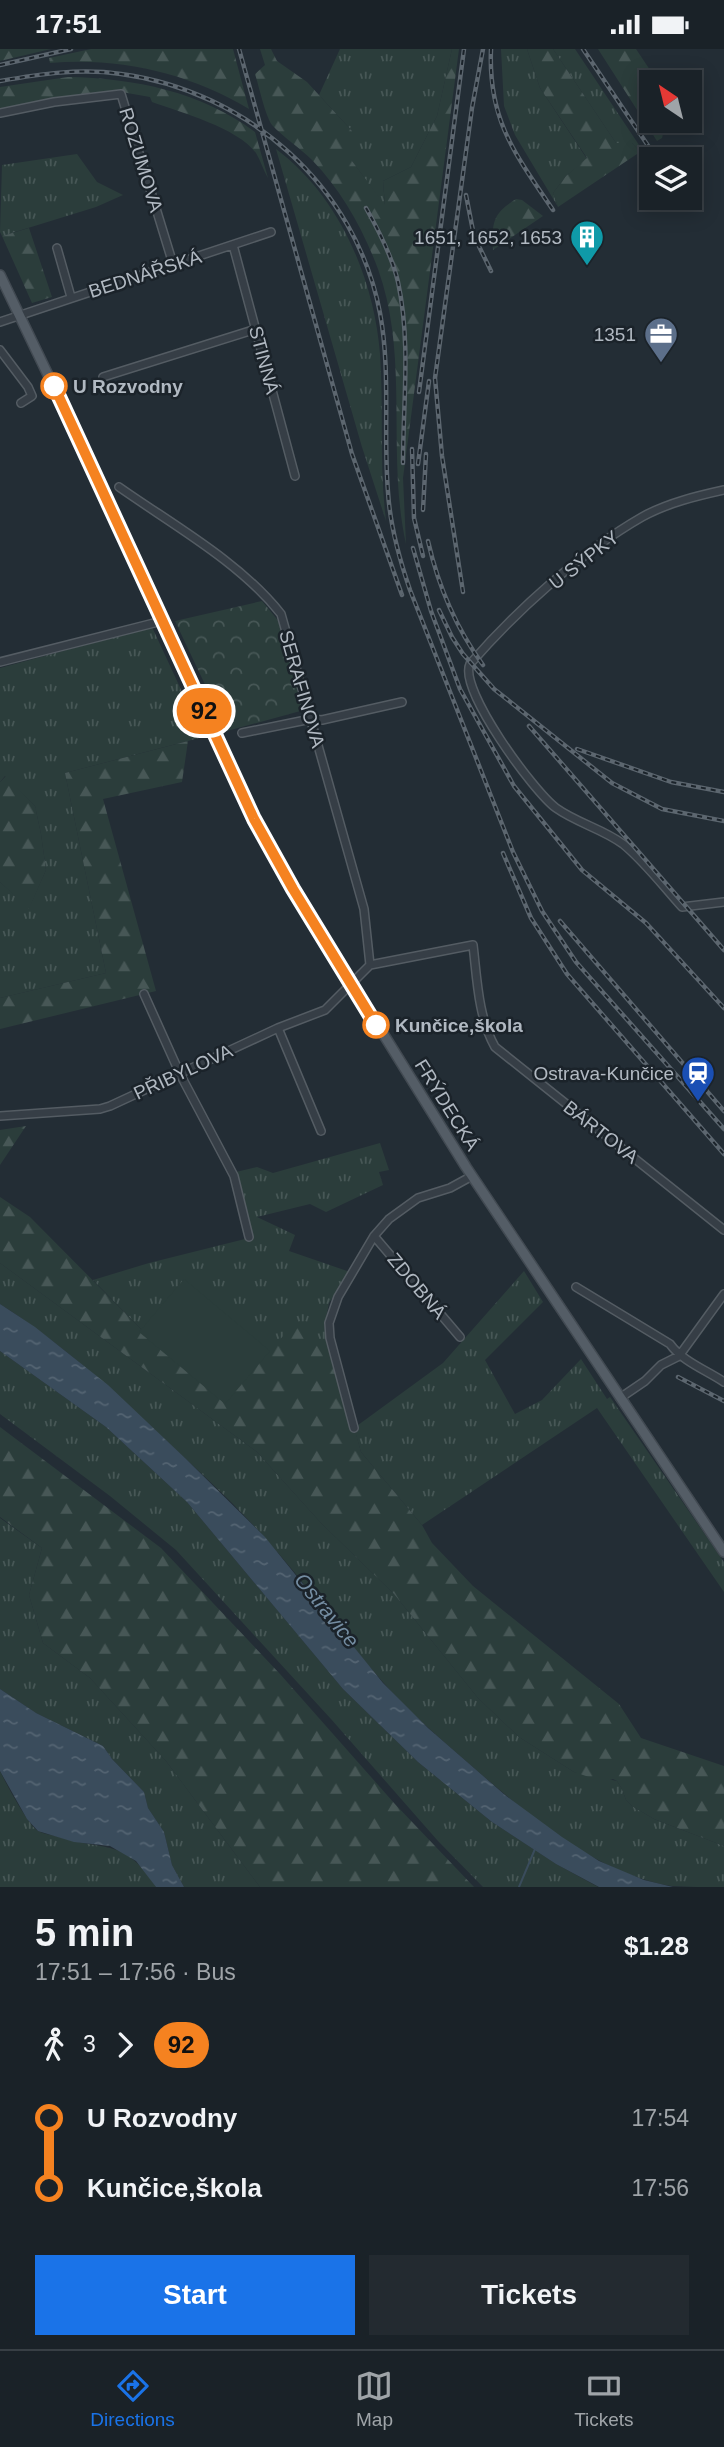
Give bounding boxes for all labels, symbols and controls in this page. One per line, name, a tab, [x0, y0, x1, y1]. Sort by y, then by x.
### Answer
text: 17:51	[35, 9, 102, 39]
north arrow	[639, 70, 702, 133]
map controls	[639, 70, 702, 210]
street label: ROZUMOVA	[115, 105, 167, 215]
button: layers	[639, 147, 702, 210]
building icon: 1651, 1652, 1653	[568, 218, 606, 267]
place label: 1651, 1652, 1653	[414, 227, 562, 248]
street label: BEDNÁŘSKÁ	[86, 246, 204, 302]
office icon: 1351	[642, 315, 680, 364]
street label: STINNÁ	[245, 324, 283, 397]
place label: 1351	[594, 324, 636, 345]
marker: U Rozvodny	[41, 373, 67, 399]
place label: U Rozvodny	[73, 376, 183, 397]
street label: U SÝPKY	[545, 526, 623, 594]
street label: SERAFINOVA	[275, 628, 329, 750]
line badge: 92	[172, 688, 235, 734]
text: 92	[191, 697, 217, 724]
marker: Kunčice,škola	[363, 1012, 389, 1038]
place label: Kunčice,škola	[395, 1015, 523, 1036]
street label: PŘIBYLOVA	[130, 1040, 236, 1104]
station icon: Ostrava-Kunčice	[679, 1054, 717, 1103]
street label: FRÝDECKÁ	[411, 1056, 483, 1155]
place label: Ostrava-Kunčice	[534, 1063, 674, 1084]
street label: BÁRTOVA	[560, 1096, 643, 1168]
street label: ZDOBNÁ	[384, 1249, 451, 1323]
water label: Ostravice	[290, 1568, 364, 1652]
text: 5 min	[35, 1912, 134, 1954]
text: $1.28	[624, 1931, 689, 1961]
text: 17:51 – 17:56 · Bus	[35, 1959, 236, 1985]
icon: walk	[35, 2026, 73, 2064]
icon: forward	[106, 2026, 144, 2064]
text: 3	[83, 2031, 96, 2057]
text: 92	[168, 2031, 195, 2058]
text: U Rozvodny	[87, 2103, 237, 2133]
text: 17:54	[631, 2105, 689, 2131]
text: Kunčice,škola	[87, 2173, 262, 2203]
text: 17:56	[631, 2175, 689, 2201]
button: Start	[35, 2255, 355, 2335]
button: Tickets	[369, 2255, 689, 2335]
tab: Directions	[90, 2367, 175, 2431]
tab: Map	[355, 2367, 393, 2431]
tab: Tickets	[574, 2367, 634, 2431]

